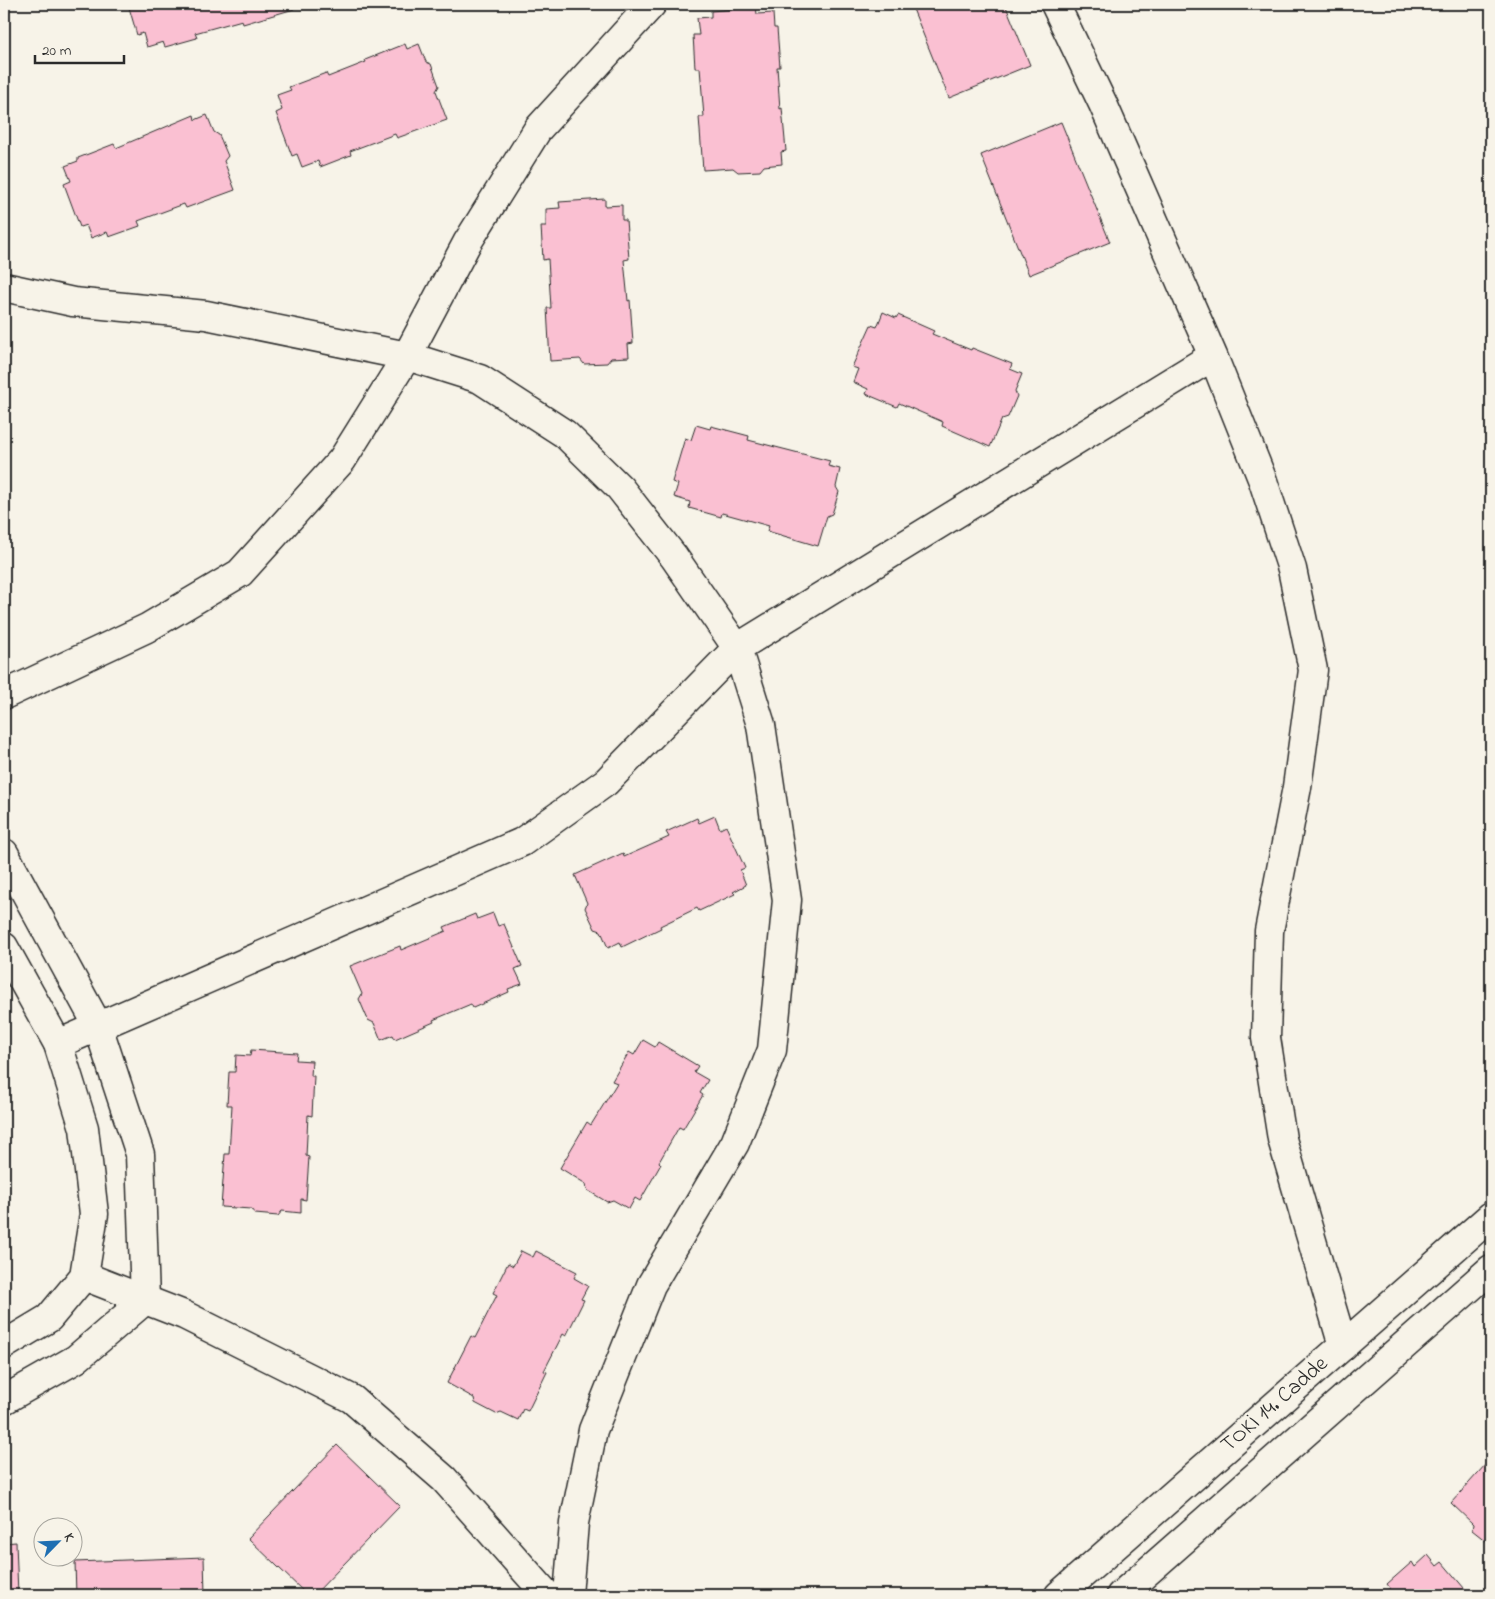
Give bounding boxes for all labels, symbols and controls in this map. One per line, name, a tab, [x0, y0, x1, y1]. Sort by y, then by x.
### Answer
scale bar	[35, 32, 124, 64]
text: 20 m	[42, 40, 72, 62]
street label: TOKİ 14. Cadde	[1214, 1349, 1336, 1461]
north arrow	[32, 1516, 82, 1566]
text: K	[58, 1530, 80, 1546]

